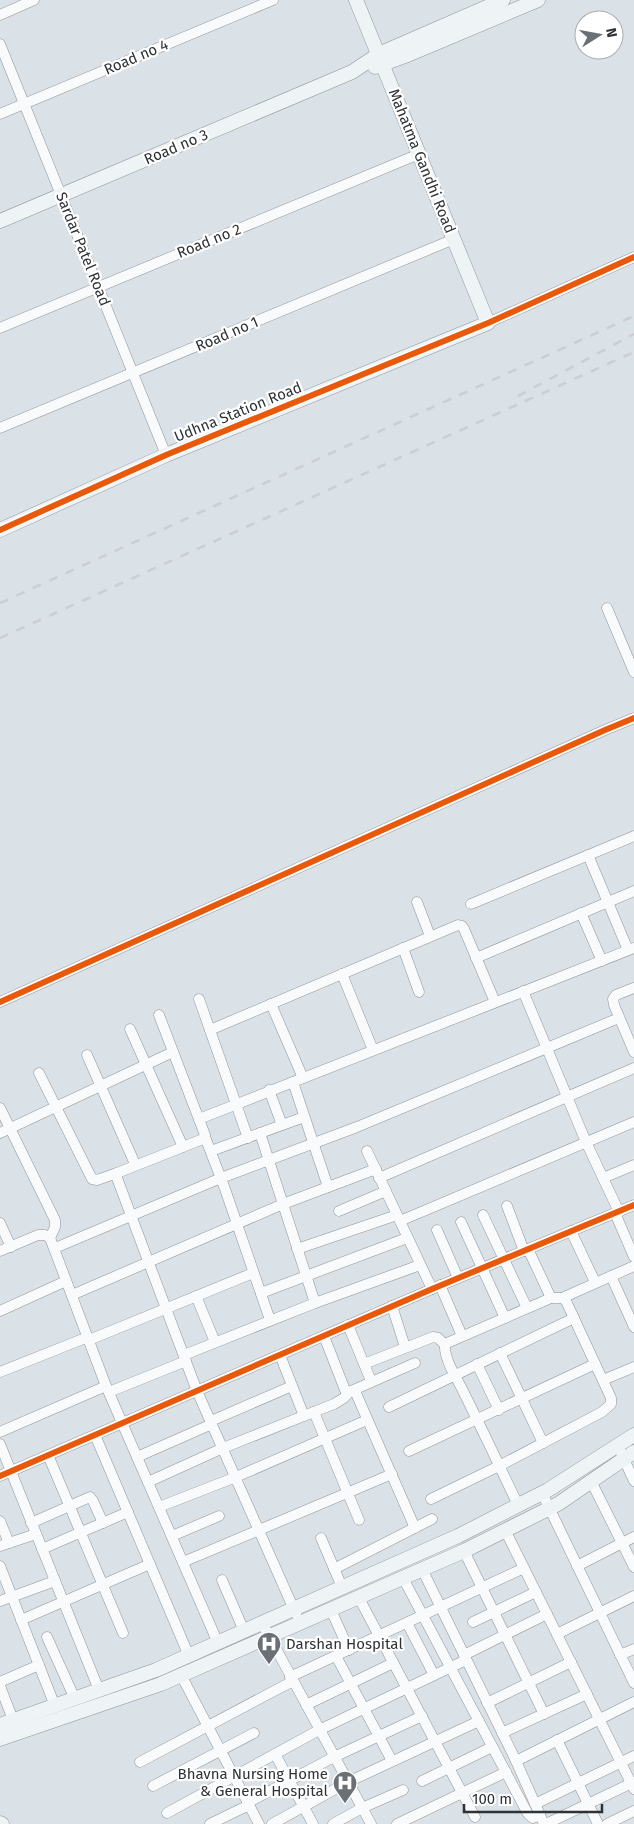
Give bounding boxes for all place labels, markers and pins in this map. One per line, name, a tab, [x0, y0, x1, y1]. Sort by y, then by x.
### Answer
hospital icon: Darshan Hospital	[256, 1631, 282, 1665]
place label: Darshan Hospital	[286, 1635, 403, 1653]
place label: Bhavna Nursing Home & General Hospital	[178, 1765, 329, 1800]
hospital icon: Bhavna Nursing Home & General Hospital	[332, 1770, 358, 1804]

